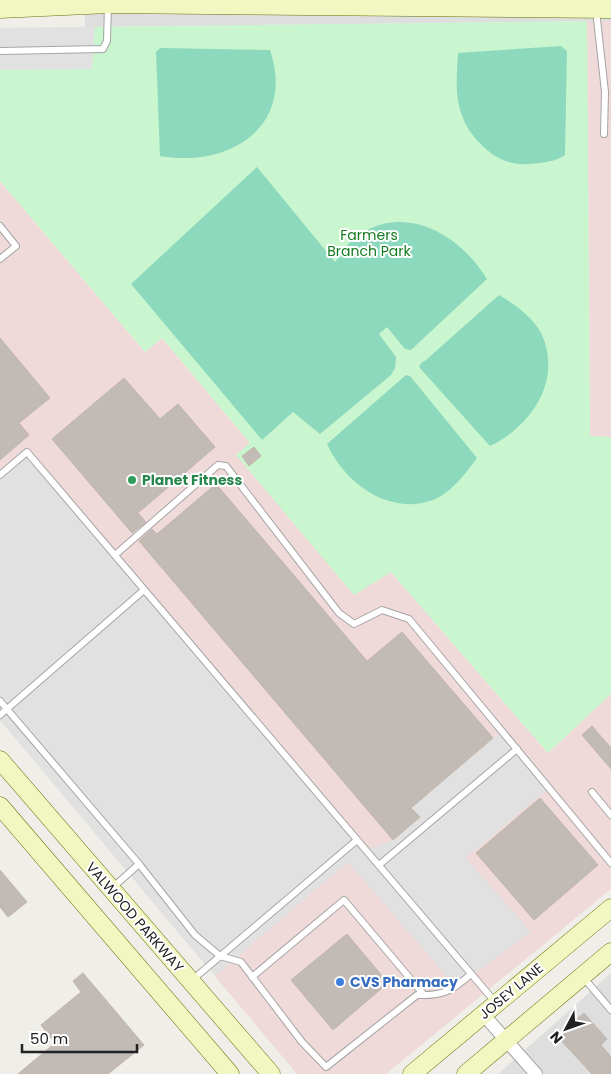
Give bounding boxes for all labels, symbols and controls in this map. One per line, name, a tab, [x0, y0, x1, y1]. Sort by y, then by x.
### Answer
park label: Farmers Branch Park	[327, 225, 411, 261]
place label: Planet Fitness	[142, 470, 242, 490]
marker: Planet Fitness	[126, 474, 138, 486]
street label: VALWOOD PARKWAY	[82, 858, 188, 976]
street label: JOSEY LANE	[475, 958, 547, 1024]
place label: CVS Pharmacy	[350, 972, 458, 992]
marker: CVS Pharmacy	[334, 976, 346, 988]
north arrow	[541, 1004, 591, 1054]
scale bar	[22, 1022, 138, 1054]
text: N	[545, 1027, 567, 1048]
text: 50 m	[30, 1028, 68, 1049]

